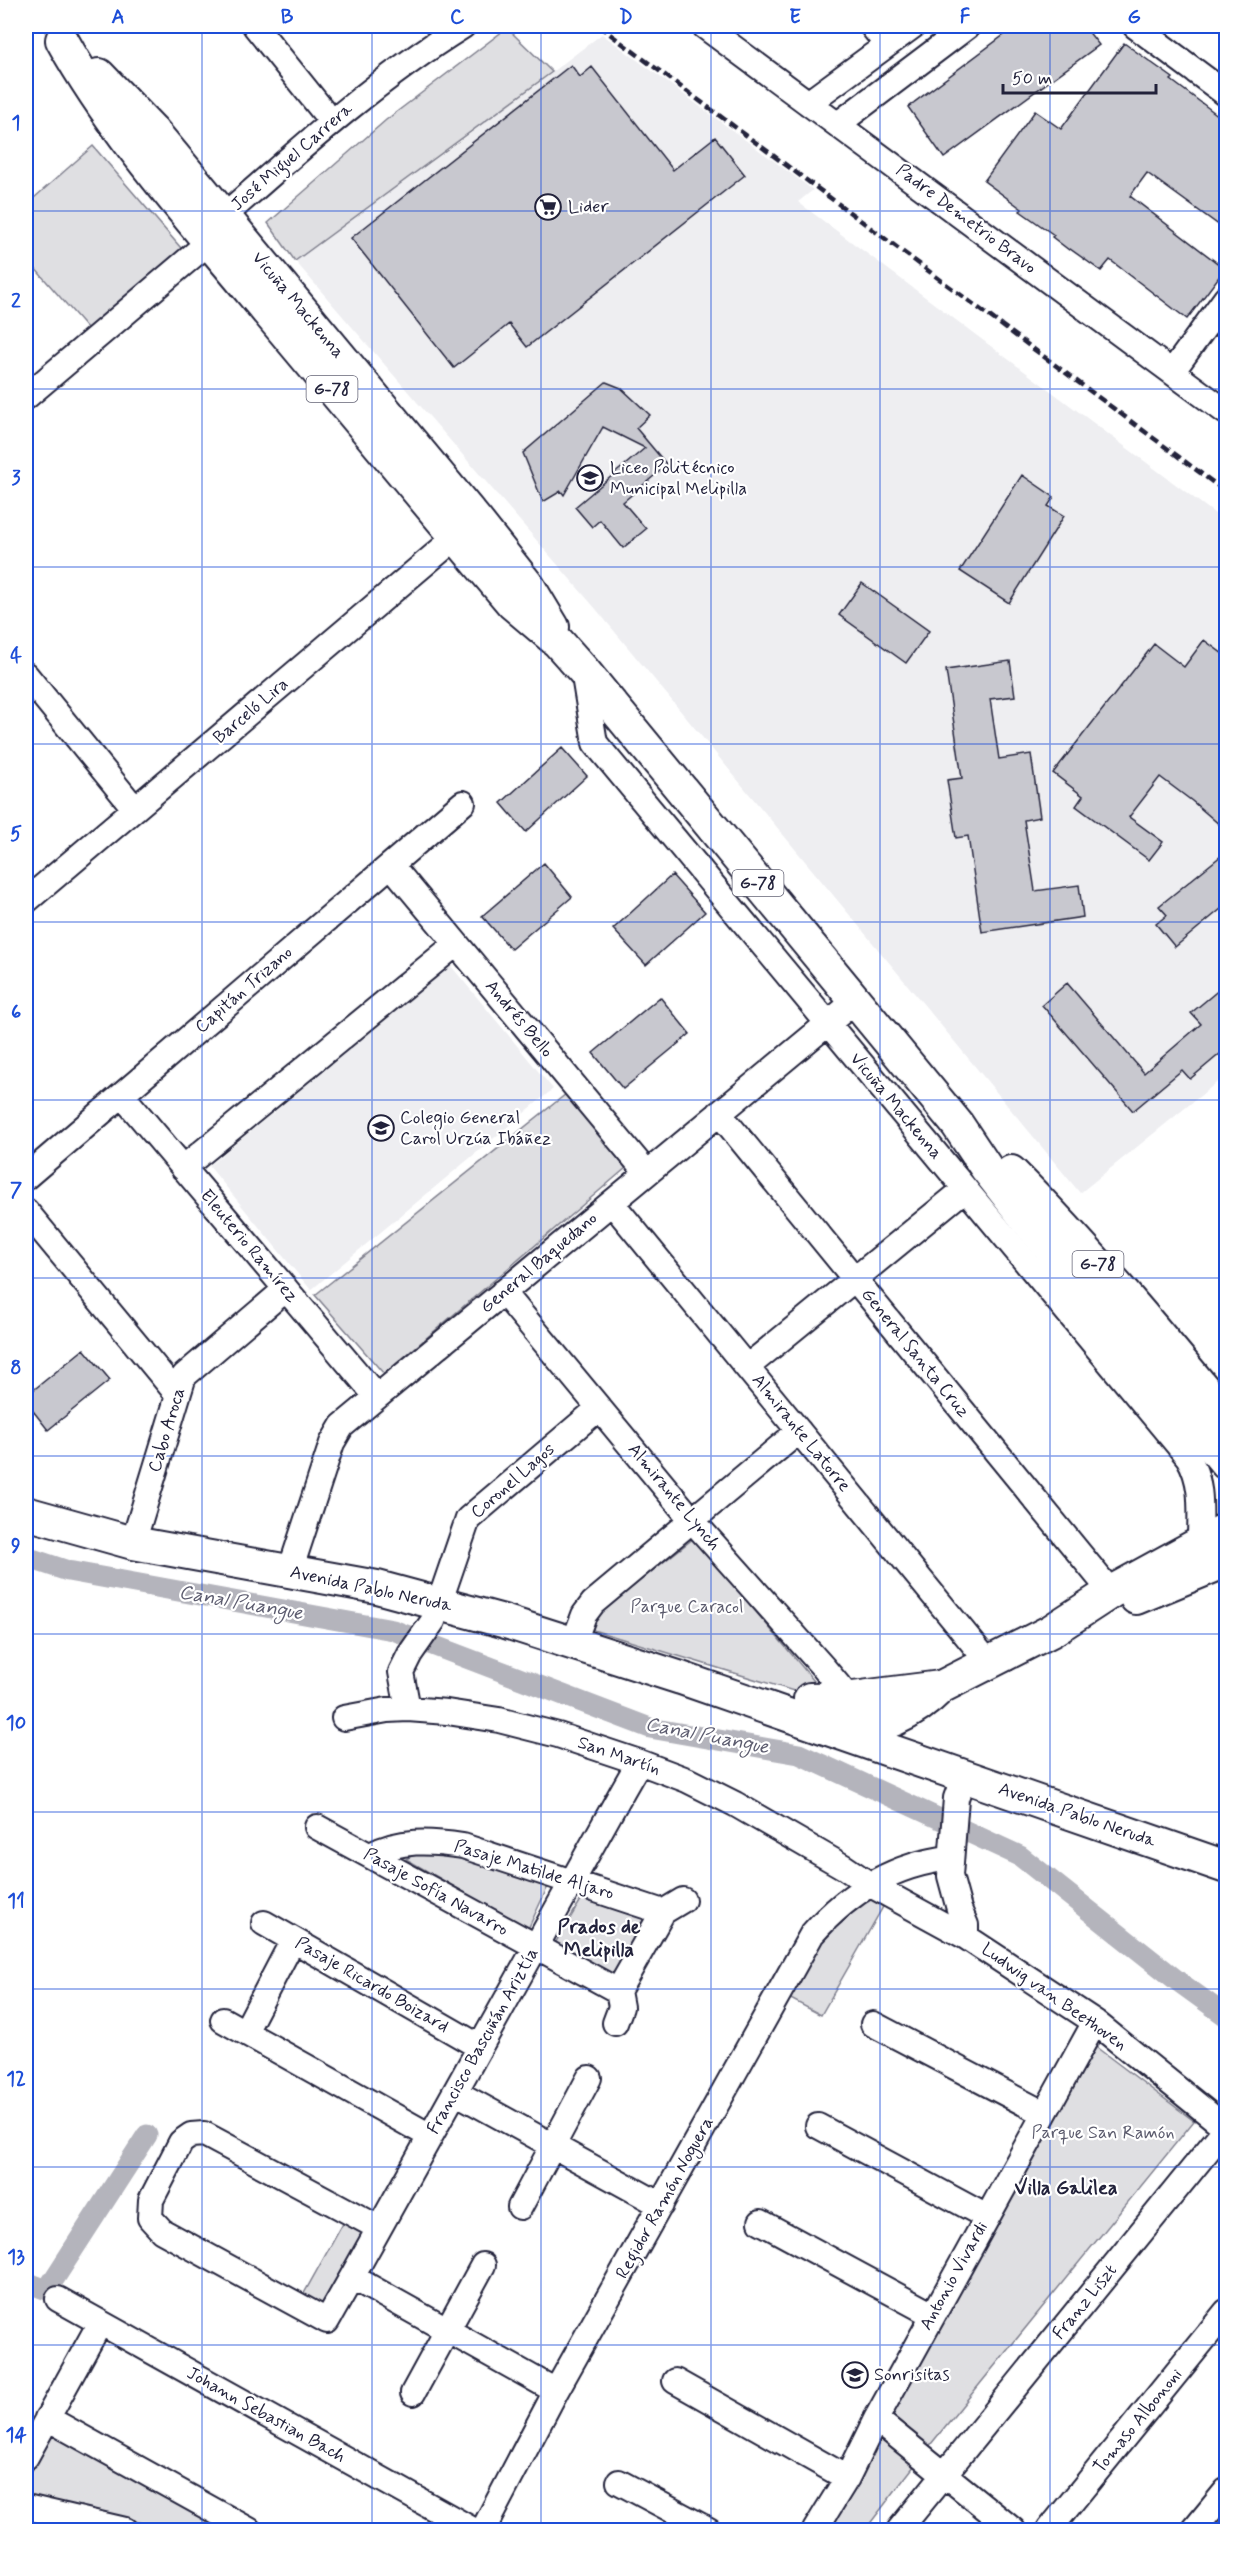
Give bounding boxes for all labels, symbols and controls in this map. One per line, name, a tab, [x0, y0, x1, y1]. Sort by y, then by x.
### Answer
text: A	[111, 4, 125, 31]
text: B	[281, 4, 294, 31]
text: C	[450, 4, 465, 31]
text: D	[619, 4, 633, 31]
text: E	[789, 4, 801, 31]
text: F	[960, 4, 971, 31]
text: G	[1127, 4, 1141, 31]
scale bar	[1003, 57, 1156, 95]
text: 50 m	[1012, 67, 1052, 91]
street label: José Miguel Carrera	[226, 97, 359, 218]
text: 1	[12, 110, 20, 137]
street label: Padre Demetrio Bravo	[891, 158, 1041, 280]
supermarket icon: Lider	[533, 192, 563, 222]
place label: Lider	[568, 195, 609, 219]
street label: Vicuña Mackenna	[246, 247, 350, 363]
text: 2	[11, 288, 21, 315]
road number: G-78	[306, 376, 358, 402]
place label: Liceo Politécnico Municipal Melipilla	[610, 456, 747, 501]
school or university icon: Liceo Politécnico Municipal Melipilla	[575, 463, 605, 493]
text: 3	[11, 465, 21, 492]
text: 4	[10, 643, 22, 670]
street label: Barceló Lira	[208, 673, 294, 749]
text: 5	[10, 821, 22, 848]
road number: G-78	[732, 870, 783, 896]
street label: Capitán Trizano	[190, 941, 298, 1039]
street label: Andrés Bello	[479, 975, 559, 1063]
text: 6	[11, 999, 21, 1026]
street label: Vicuña Mackenna	[844, 1048, 948, 1164]
place label: Colegio General Carol Urzúa Ibáñez	[400, 1106, 551, 1151]
school or university icon: Colegio General Carol Urzúa Ibáñez	[366, 1113, 396, 1143]
text: 7	[10, 1177, 22, 1204]
street label: Eleuterio Ramírez	[195, 1184, 304, 1308]
street label: General Baquedano	[475, 1207, 603, 1319]
road number: G-78	[1072, 1251, 1124, 1277]
street label: General Santa Cruz	[855, 1283, 975, 1423]
text: 8	[10, 1355, 22, 1382]
street label: Almirante Latorre	[746, 1369, 856, 1497]
street label: Cabo Aroca	[143, 1385, 191, 1475]
street label: Coronel Lagos	[466, 1438, 560, 1524]
street label: Almirante Lynch	[622, 1438, 726, 1556]
text: 9	[11, 1533, 21, 1560]
street label: Avenida Pablo Neruda	[288, 1560, 454, 1618]
water label: Canal Puangue	[177, 1579, 306, 1629]
park label: Parque Caracol	[631, 1595, 743, 1619]
text: 10	[6, 1710, 26, 1737]
water label: Canal Puangue	[643, 1711, 772, 1763]
street label: San Martín	[574, 1731, 664, 1781]
street label: Avenida Pablo Neruda	[995, 1777, 1159, 1853]
street label: Pasaje Matilde Aljaro	[451, 1834, 617, 1906]
street label: Pasaje Sofía Navarro	[359, 1842, 513, 1942]
text: 11	[7, 1888, 25, 1915]
district label: Prados de Melipilla	[558, 1914, 641, 1964]
street label: Pasaje Ricardo Boizard	[291, 1931, 453, 2039]
street label: Ludwig van Beethoven	[976, 1938, 1132, 2056]
street label: Francisco Bascuñán Ariztía	[422, 1943, 544, 2139]
text: 12	[6, 2066, 26, 2093]
street label: Regidor Ramón Noguera	[610, 2113, 721, 2284]
park label: Parque San Ramón	[1031, 2121, 1175, 2145]
district label: Villa Galilea	[1015, 2175, 1118, 2202]
street label: Antonio Vivardi	[914, 2217, 994, 2335]
text: 13	[7, 2244, 25, 2271]
street label: Franz Liszt	[1047, 2259, 1123, 2345]
school or university icon: Sonrisitas	[840, 2360, 870, 2390]
street label: Johann Sebastian Bach	[182, 2361, 350, 2469]
place label: Sonrisitas	[874, 2363, 950, 2387]
street label: Tomaso Albononi	[1088, 2363, 1188, 2479]
text: 14	[5, 2422, 27, 2449]

